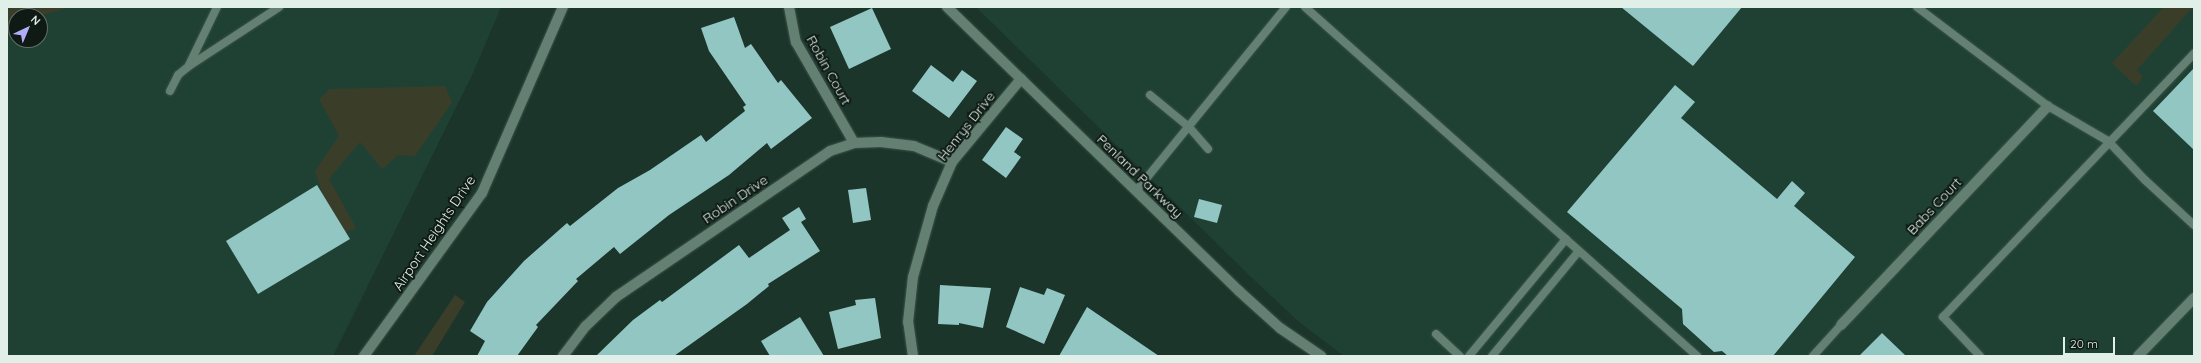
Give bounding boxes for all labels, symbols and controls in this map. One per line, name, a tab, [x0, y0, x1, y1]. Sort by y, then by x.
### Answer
north arrow	[8, 8, 48, 48]
text: N	[28, 12, 43, 28]
street label: Robin Court	[803, 32, 855, 108]
street label: Henrys Drive	[934, 88, 998, 164]
street label: Penland Parkway	[1094, 131, 1186, 221]
street label: Robin Drive	[699, 171, 771, 227]
street label: Airport Heights Drive	[389, 172, 479, 294]
street label: Babs Court	[1903, 174, 1965, 238]
scale bar	[2065, 329, 2117, 355]
text: 20 m	[2070, 336, 2098, 351]

